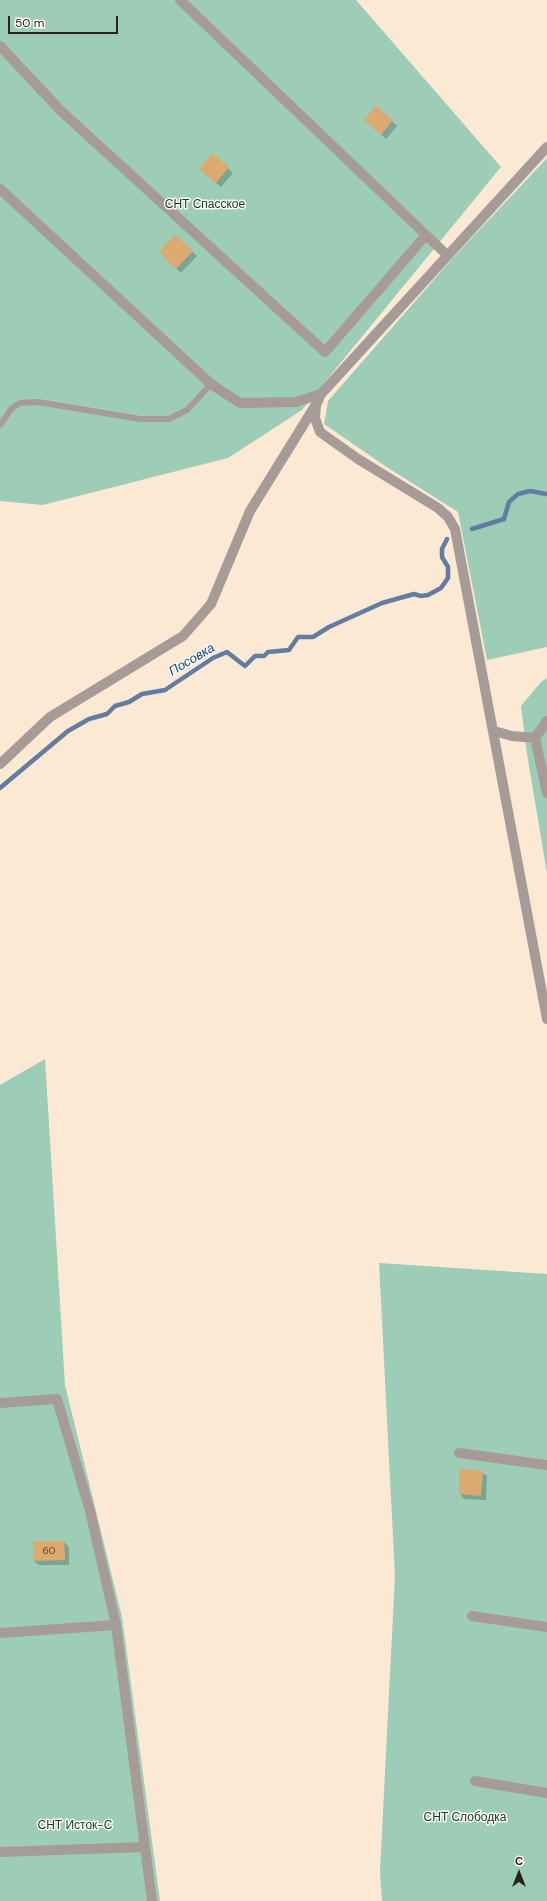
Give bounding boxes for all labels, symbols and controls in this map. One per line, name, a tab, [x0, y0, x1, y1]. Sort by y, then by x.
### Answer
scale bar	[10, 8, 120, 34]
text: 50 m	[15, 15, 44, 31]
park label: СНТ Спасское	[165, 198, 245, 212]
water label: Посовка	[166, 640, 218, 680]
house number: 60	[42, 1545, 56, 1557]
park label: СНТ Слободка	[424, 1811, 506, 1825]
park label: СНТ Исток-С	[38, 1819, 112, 1833]
north arrow	[499, 1853, 539, 1893]
text: С	[515, 1854, 523, 1868]

